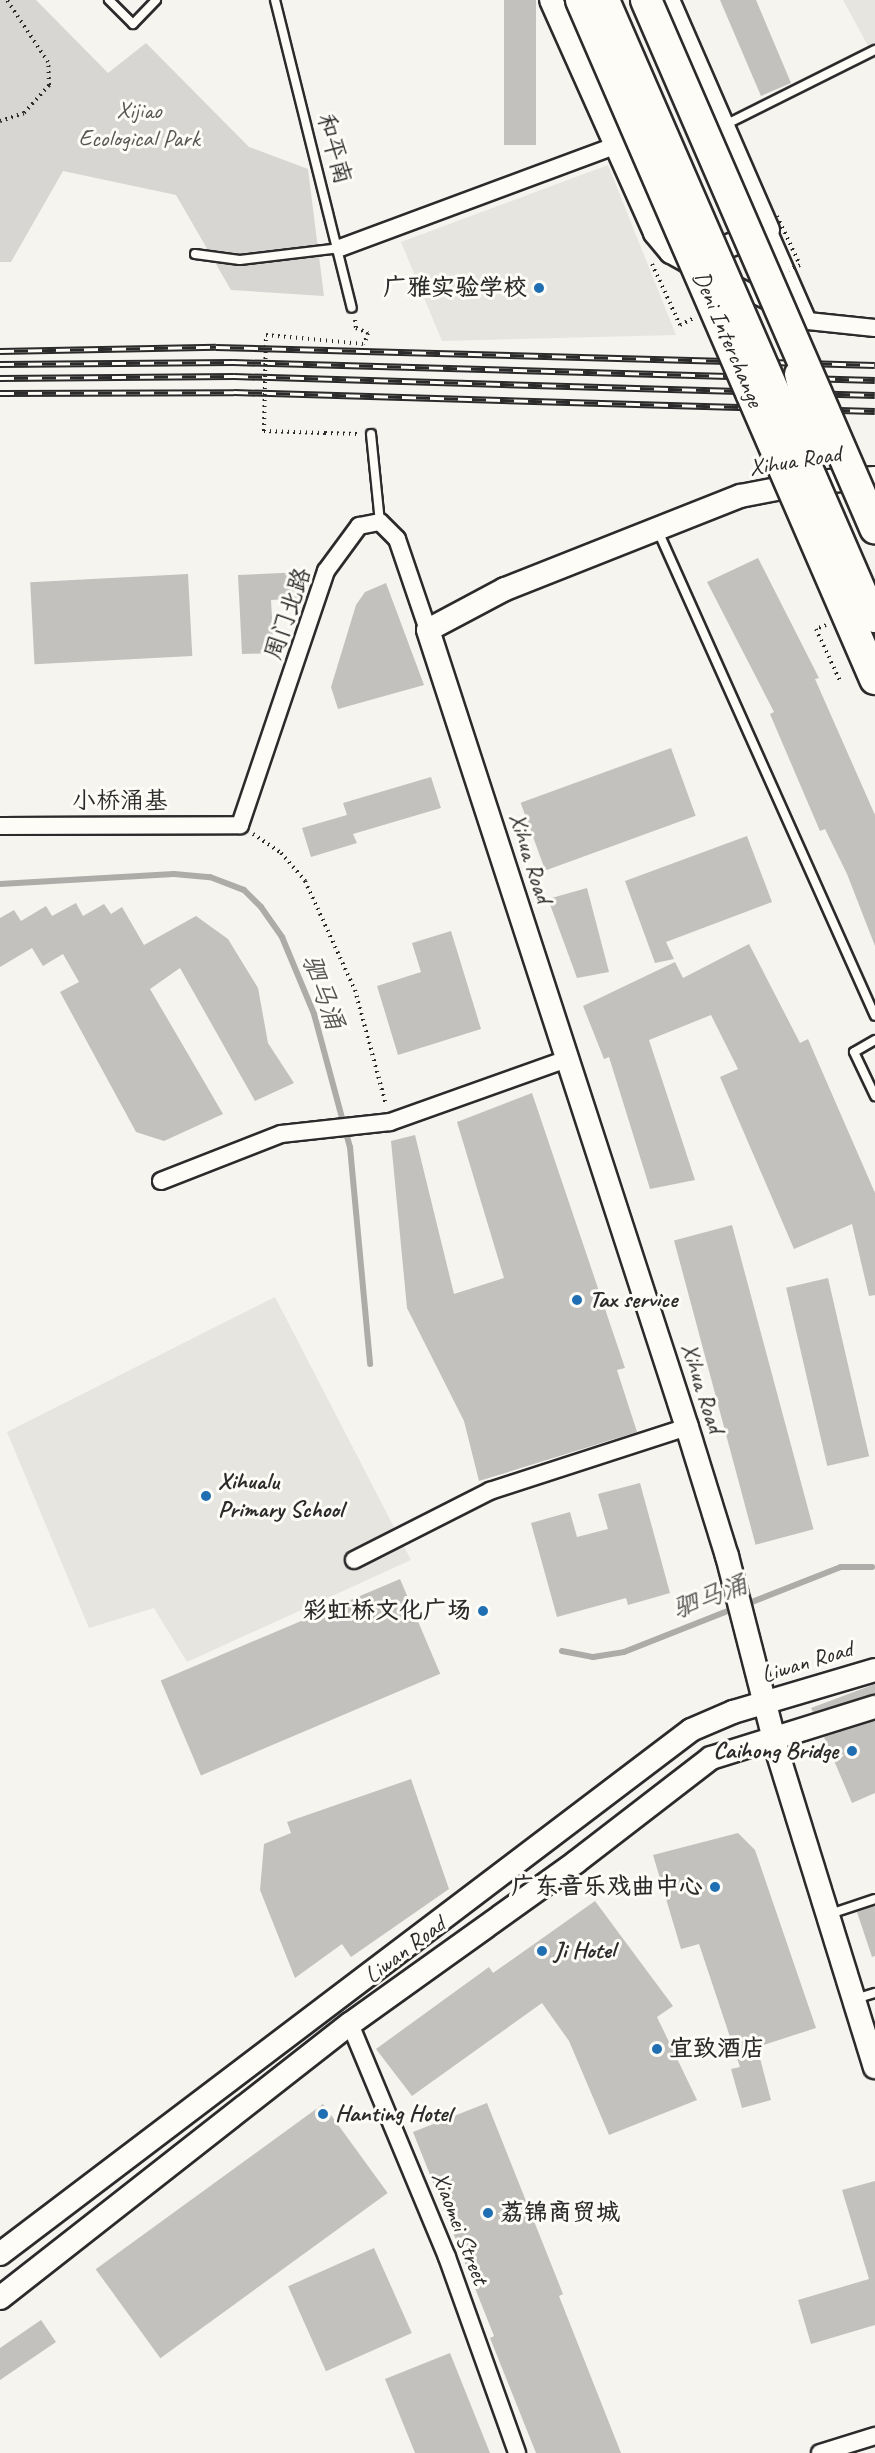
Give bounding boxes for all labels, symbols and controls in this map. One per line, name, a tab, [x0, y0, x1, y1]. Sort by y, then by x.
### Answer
park label: Xijiao Ecological Park	[78, 97, 200, 153]
street label: 和平南	[311, 110, 357, 188]
street label: Deni Interchange	[687, 267, 769, 411]
place label: 广雅实验学校	[383, 274, 527, 302]
marker: 广雅实验学校	[532, 281, 546, 295]
street label: Xihua Road	[747, 439, 843, 483]
street label: 周门北路	[259, 564, 317, 664]
street label: 小桥涌基	[72, 787, 168, 815]
street label: Xihua Road	[502, 809, 558, 907]
water label: 驷马涌	[295, 950, 351, 1034]
place label: Tax service	[589, 1286, 677, 1314]
marker: Tax service	[570, 1293, 584, 1307]
street label: Xihua Road	[674, 1339, 730, 1437]
place label: Xihualu Primary School	[218, 1468, 343, 1524]
marker: Xihualu Primary School	[199, 1489, 213, 1503]
water label: 驷马涌	[668, 1568, 752, 1626]
place label: 彩虹桥文化广场	[303, 1597, 471, 1625]
marker: 彩虹桥文化广场	[476, 1604, 490, 1618]
street label: Liwan Road	[758, 1635, 856, 1689]
place label: Caihong Bridge	[713, 1737, 838, 1765]
marker: Caihong Bridge	[843, 1742, 861, 1760]
place label: 广东音乐戏曲中心	[511, 1873, 703, 1901]
marker: 广东音乐戏曲中心	[708, 1880, 722, 1894]
street label: Liwan Road	[359, 1910, 451, 1990]
place label: Ji Hotel	[554, 1937, 615, 1965]
marker: Ji Hotel	[535, 1944, 549, 1958]
place label: 宜致酒店	[669, 2035, 765, 2063]
marker: 宜致酒店	[650, 2042, 664, 2056]
place label: Hanting Hotel	[335, 2100, 451, 2128]
marker: Hanting Hotel	[316, 2107, 330, 2121]
street label: Xiaomei Street	[425, 2167, 495, 2289]
place label: 荔锦商贸城	[500, 2199, 620, 2227]
marker: 荔锦商贸城	[481, 2206, 495, 2220]

